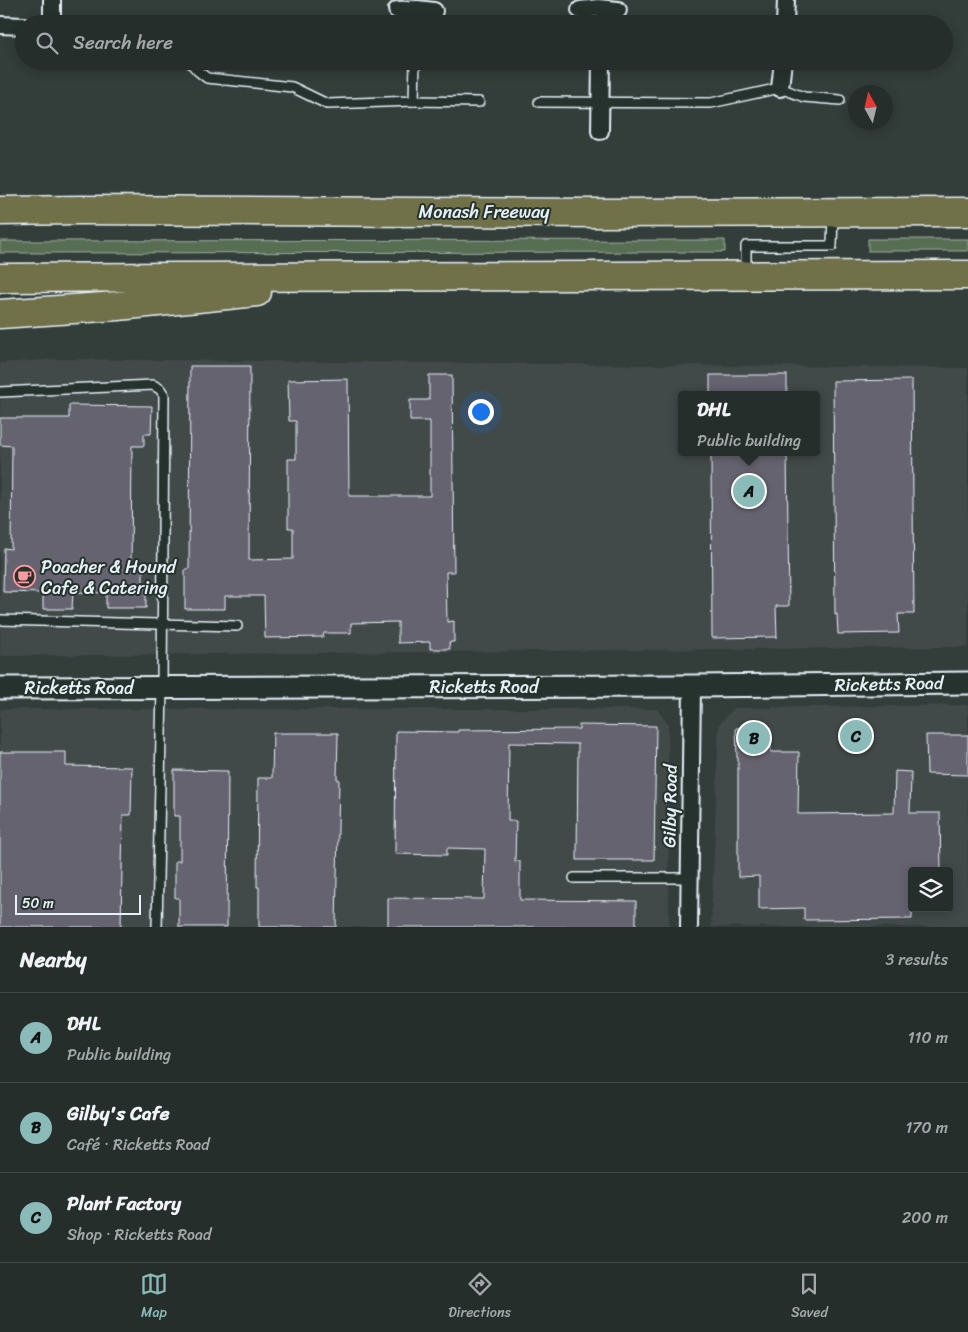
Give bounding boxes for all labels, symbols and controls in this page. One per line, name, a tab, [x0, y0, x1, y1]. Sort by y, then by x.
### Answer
search box	[15, 15, 953, 70]
text: Search here	[73, 26, 173, 59]
icon: search	[33, 29, 61, 57]
north arrow	[848, 85, 893, 130]
street label: Monash Freeway	[419, 196, 550, 228]
popup	[678, 391, 820, 456]
text: DHL	[697, 393, 731, 426]
your location	[468, 399, 494, 425]
text: Public building	[697, 426, 801, 455]
pin: A	[733, 472, 765, 510]
place label: Poacher & Hound Cafe & Catering	[41, 551, 178, 604]
cafe icon: Poacher & Hound Cafe & Catering	[13, 565, 37, 589]
street label: Ricketts Road	[834, 667, 945, 701]
street label: Ricketts Road	[430, 671, 540, 703]
street label: Ricketts Road	[25, 672, 135, 704]
pin: C	[840, 717, 872, 755]
pin: B	[738, 719, 770, 757]
street label: Gilby Road	[653, 763, 687, 848]
map controls	[908, 867, 953, 912]
button: layers	[908, 867, 953, 912]
text: 50 m	[22, 891, 54, 916]
scale bar	[15, 892, 141, 915]
text: Nearby	[20, 941, 86, 979]
text: 3 results	[885, 945, 948, 974]
text: DHL	[67, 1007, 101, 1040]
text: A	[31, 1023, 41, 1052]
text: 110 m	[908, 1023, 948, 1052]
text: Public building	[67, 1040, 171, 1069]
text: Gilby's Cafe	[67, 1097, 170, 1130]
text: B	[31, 1113, 41, 1142]
text: 170 m	[905, 1113, 948, 1142]
text: Café · Ricketts Road	[67, 1130, 210, 1159]
text: Plant Factory	[67, 1187, 181, 1220]
text: C	[31, 1203, 41, 1232]
text: 200 m	[902, 1203, 948, 1232]
text: Shop · Ricketts Road	[67, 1220, 211, 1249]
tab: Map	[140, 1270, 168, 1325]
tab: Directions	[448, 1270, 511, 1325]
tab: Saved	[791, 1270, 828, 1325]

